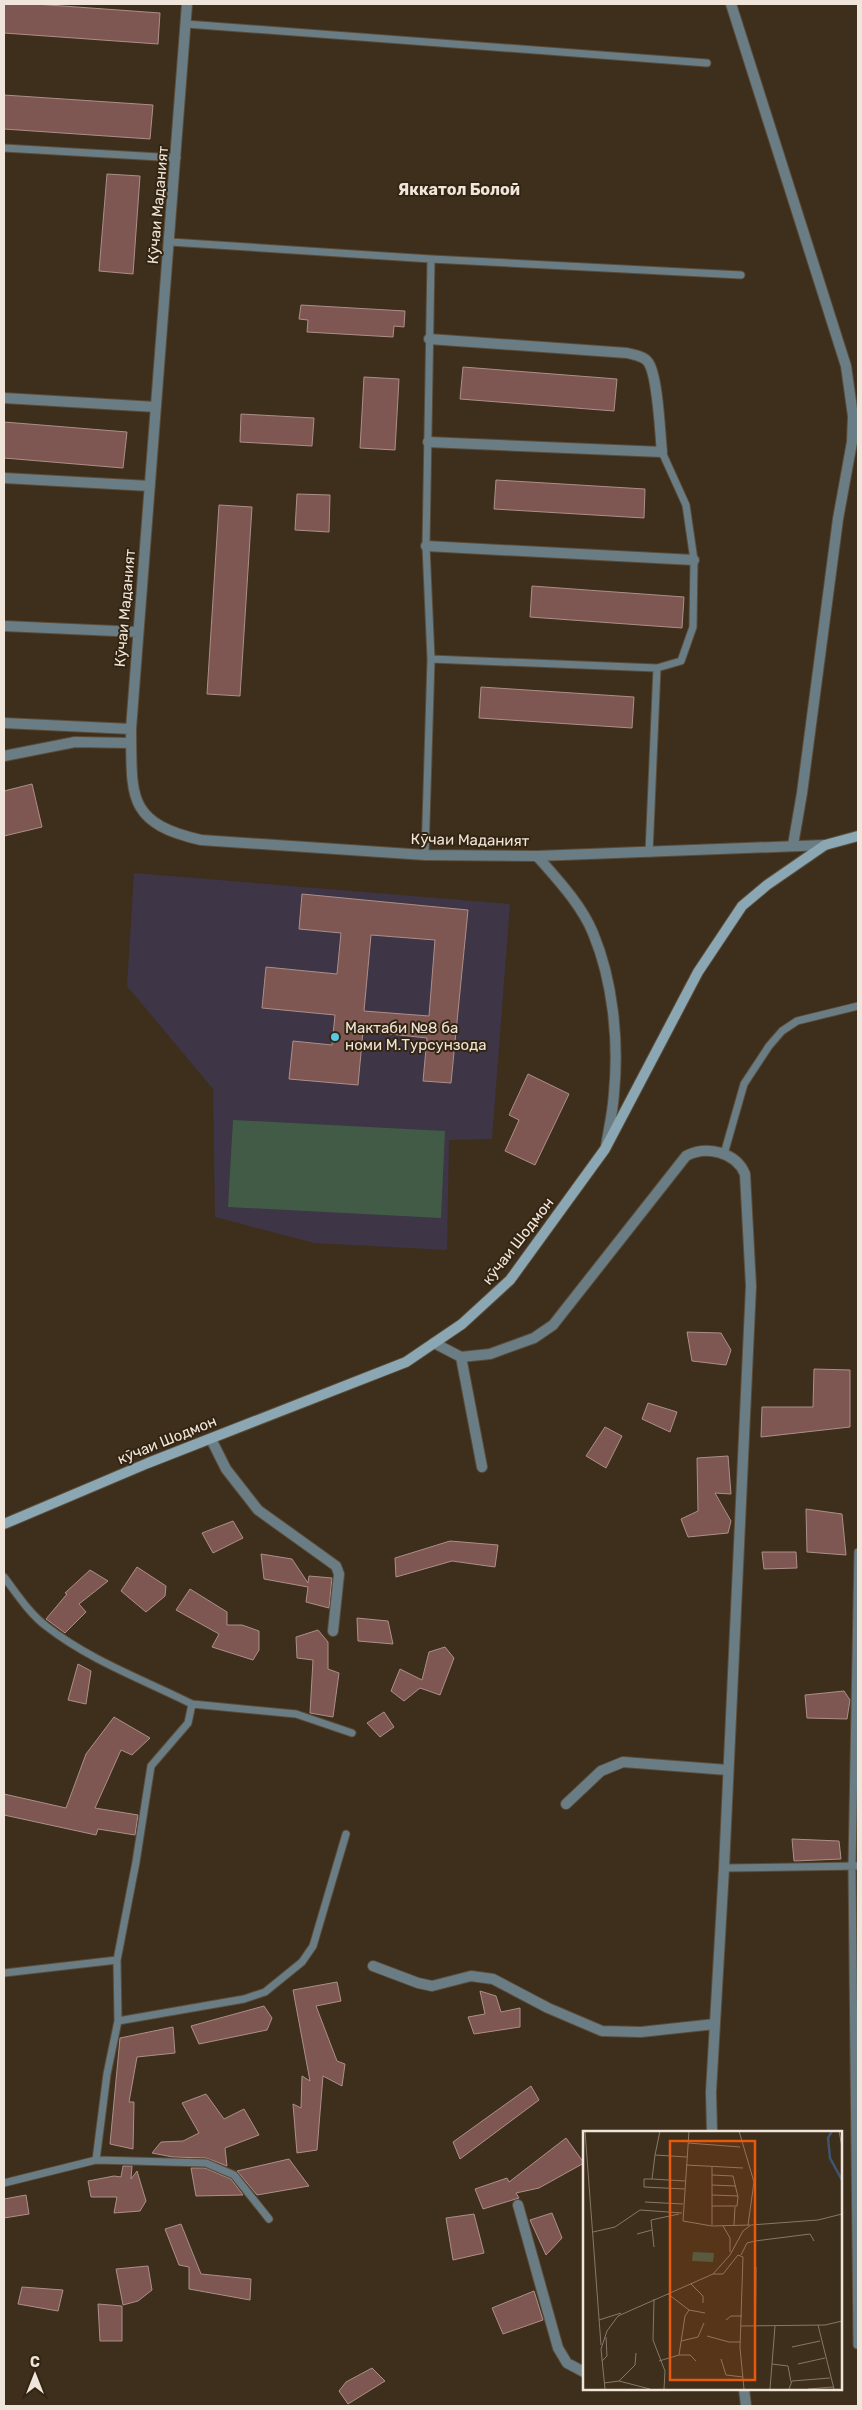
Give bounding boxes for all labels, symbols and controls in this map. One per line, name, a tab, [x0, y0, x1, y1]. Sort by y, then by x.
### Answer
street label: Кӯчаи Маданият	[144, 145, 172, 265]
district label: Яккатол Болоӣ	[398, 180, 520, 199]
street label: Кӯчаи Маданият	[111, 548, 139, 668]
street label: Кӯчаи Маданият	[410, 830, 530, 850]
place label: Мактаби №8 ба номи М.Турсунзода	[345, 1019, 486, 1054]
marker: Мактаби №8 ба номи М.Турсунзода	[329, 1031, 341, 1043]
street label: кӯчаи Шодмон	[478, 1194, 558, 1288]
street label: кӯчаи Шодмон	[115, 1412, 219, 1468]
inset map	[583, 2131, 842, 2390]
north arrow	[10, 2350, 60, 2400]
text: С	[30, 2354, 40, 2371]

